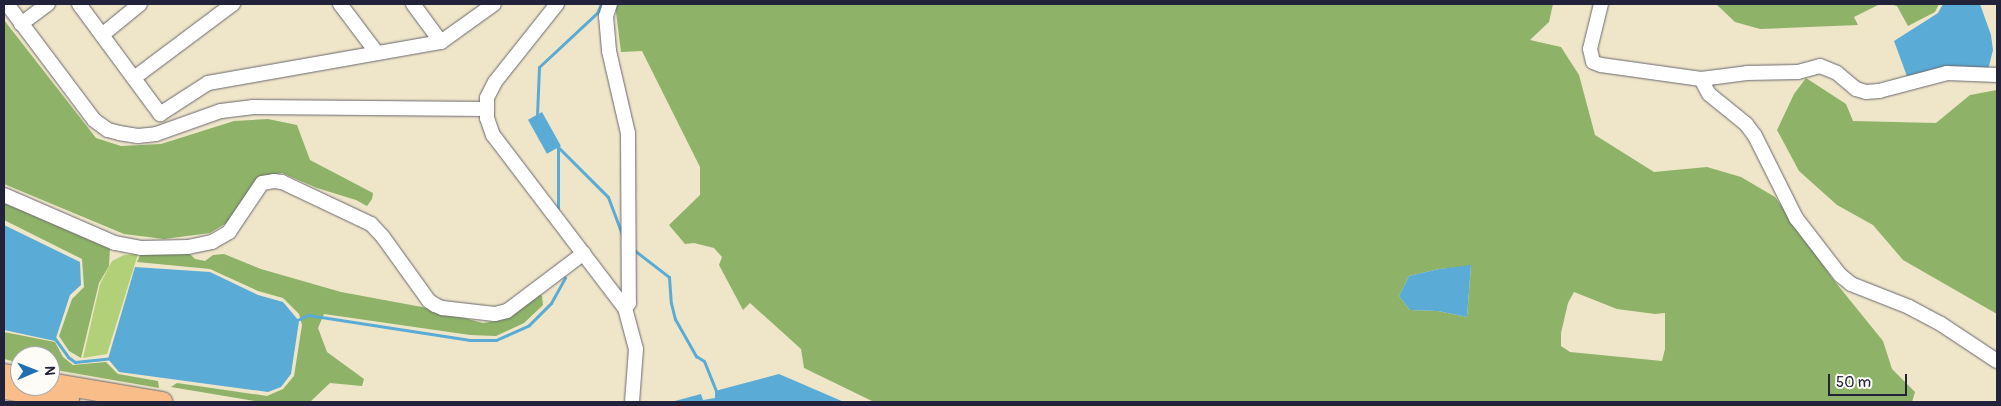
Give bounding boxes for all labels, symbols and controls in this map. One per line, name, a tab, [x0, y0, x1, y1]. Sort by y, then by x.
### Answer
north arrow	[10, 346, 60, 396]
scale bar	[1831, 364, 1910, 396]
text: N	[41, 366, 58, 376]
text: 50 m	[1836, 373, 1871, 392]

